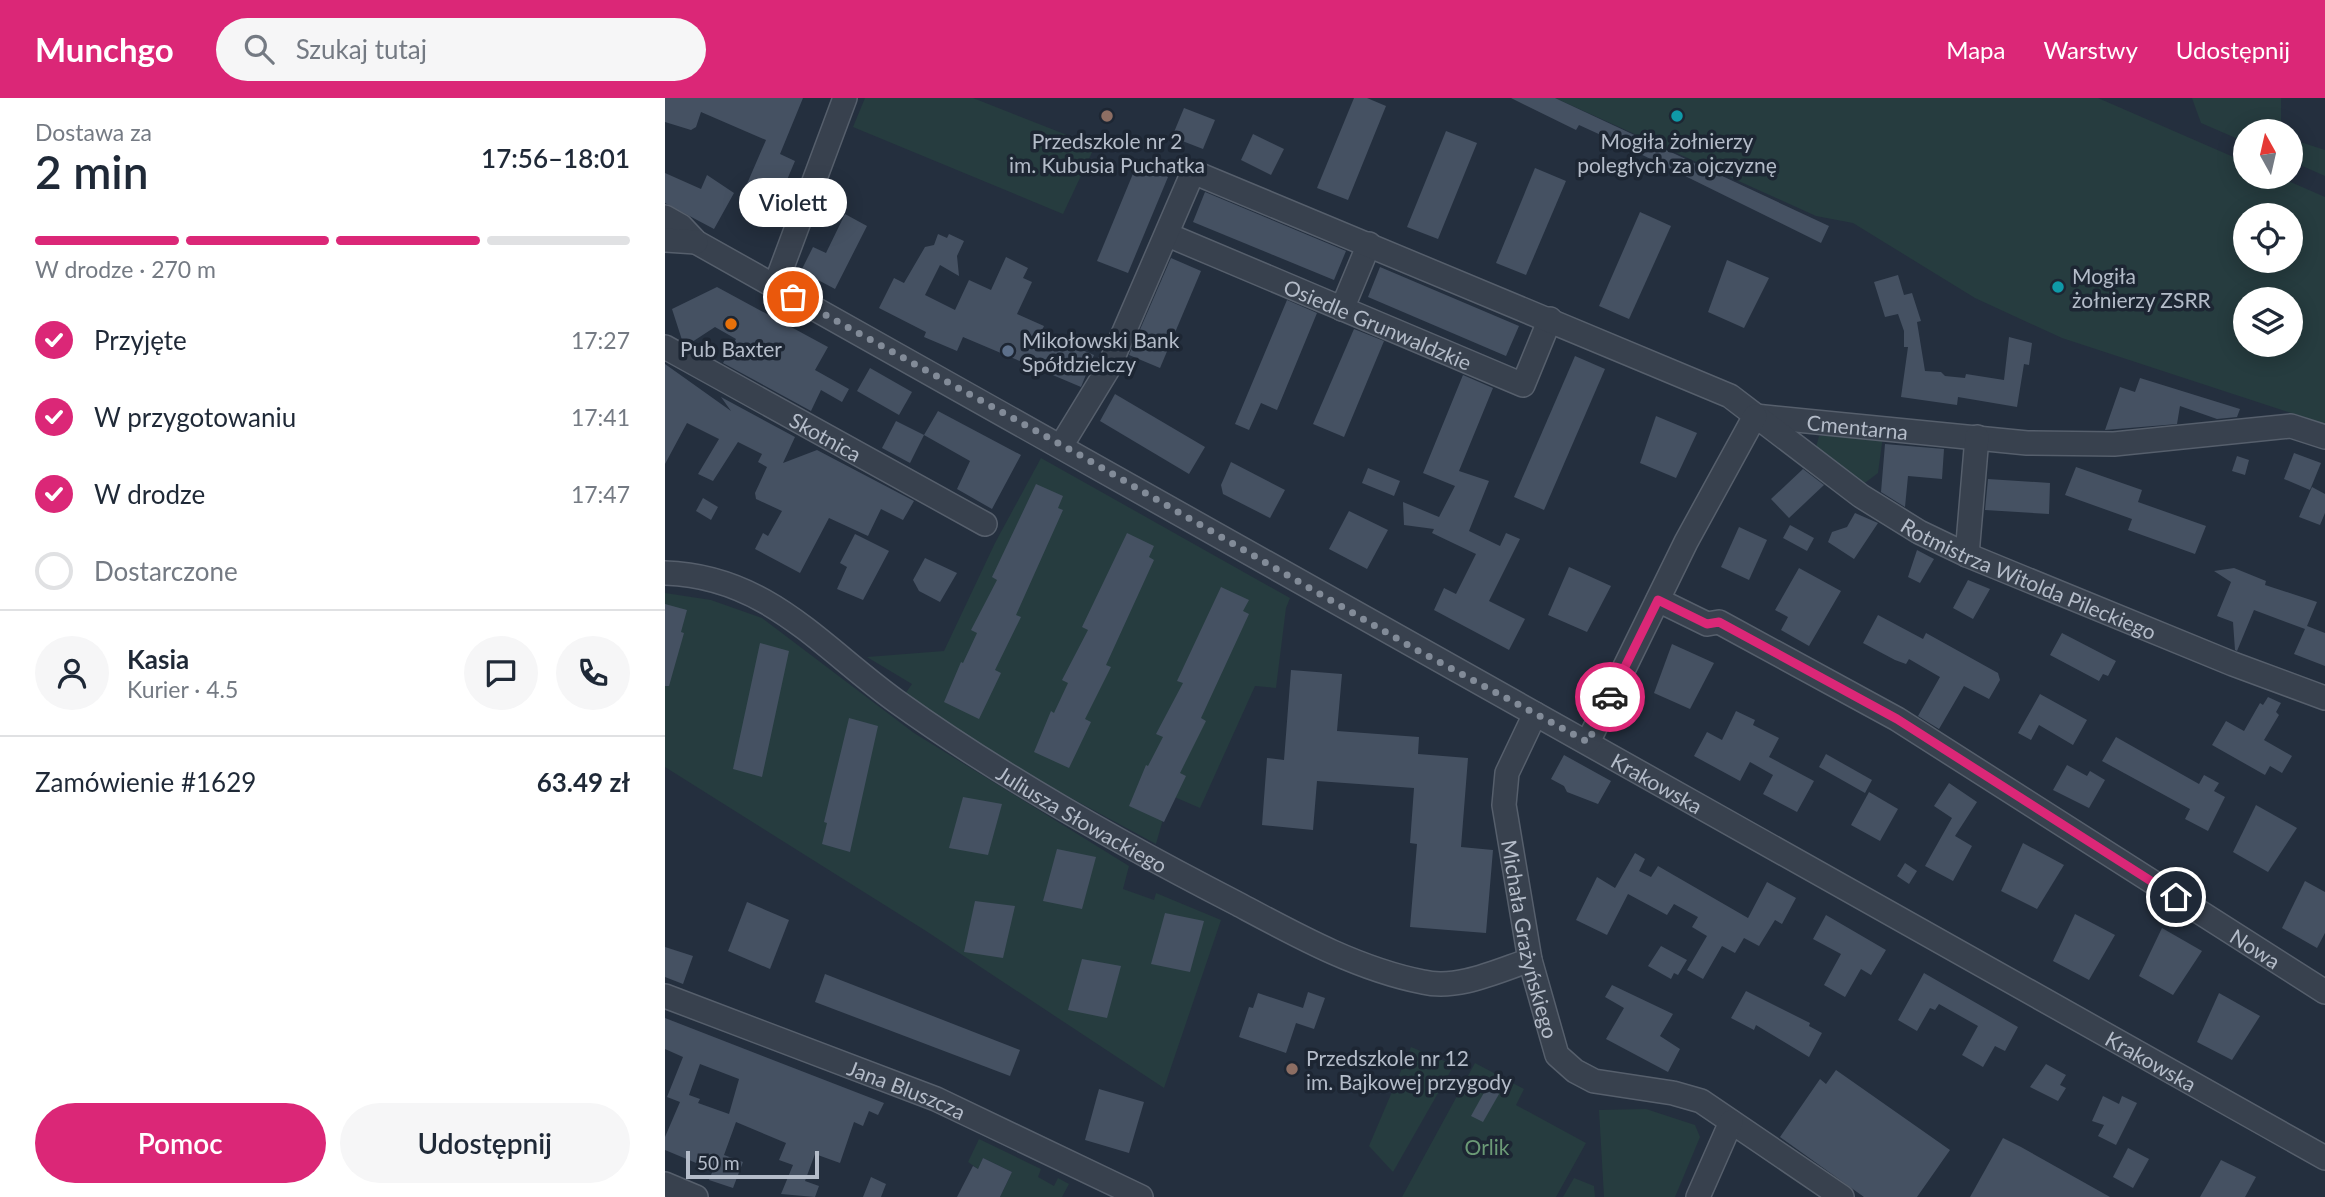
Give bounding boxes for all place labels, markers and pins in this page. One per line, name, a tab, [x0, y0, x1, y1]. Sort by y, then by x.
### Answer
marker: Przedszkole nr 2 im. Kubusia Puchatka	[1099, 108, 1115, 124]
marker: Mogiła żołnierzy poległych za ojczyznę	[1669, 108, 1685, 124]
place label: Przedszkole nr 2 im. Kubusia Puchatka	[1009, 128, 1205, 177]
place label: Mogiła żołnierzy poległych za ojczyznę	[1577, 128, 1777, 177]
callout: Violett	[739, 178, 847, 227]
place label: Mogiła żołnierzy ZSRR	[2072, 263, 2212, 312]
pin	[763, 267, 823, 327]
marker: Mogiła żołnierzy ZSRR	[2050, 279, 2066, 295]
marker: Pub Baxter	[723, 316, 739, 332]
place label: Mikołowski Bank Spółdzielczy	[1022, 327, 1180, 376]
place label: Pub Baxter	[680, 336, 782, 361]
marker: Mikołowski Bank Spółdzielczy	[1000, 343, 1016, 359]
pin	[2146, 867, 2206, 927]
place label: Przedszkole nr 12 im. Bajkowej przygody	[1306, 1045, 1512, 1094]
marker: Przedszkole nr 12 im. Bajkowej przygody	[1284, 1061, 1300, 1077]

